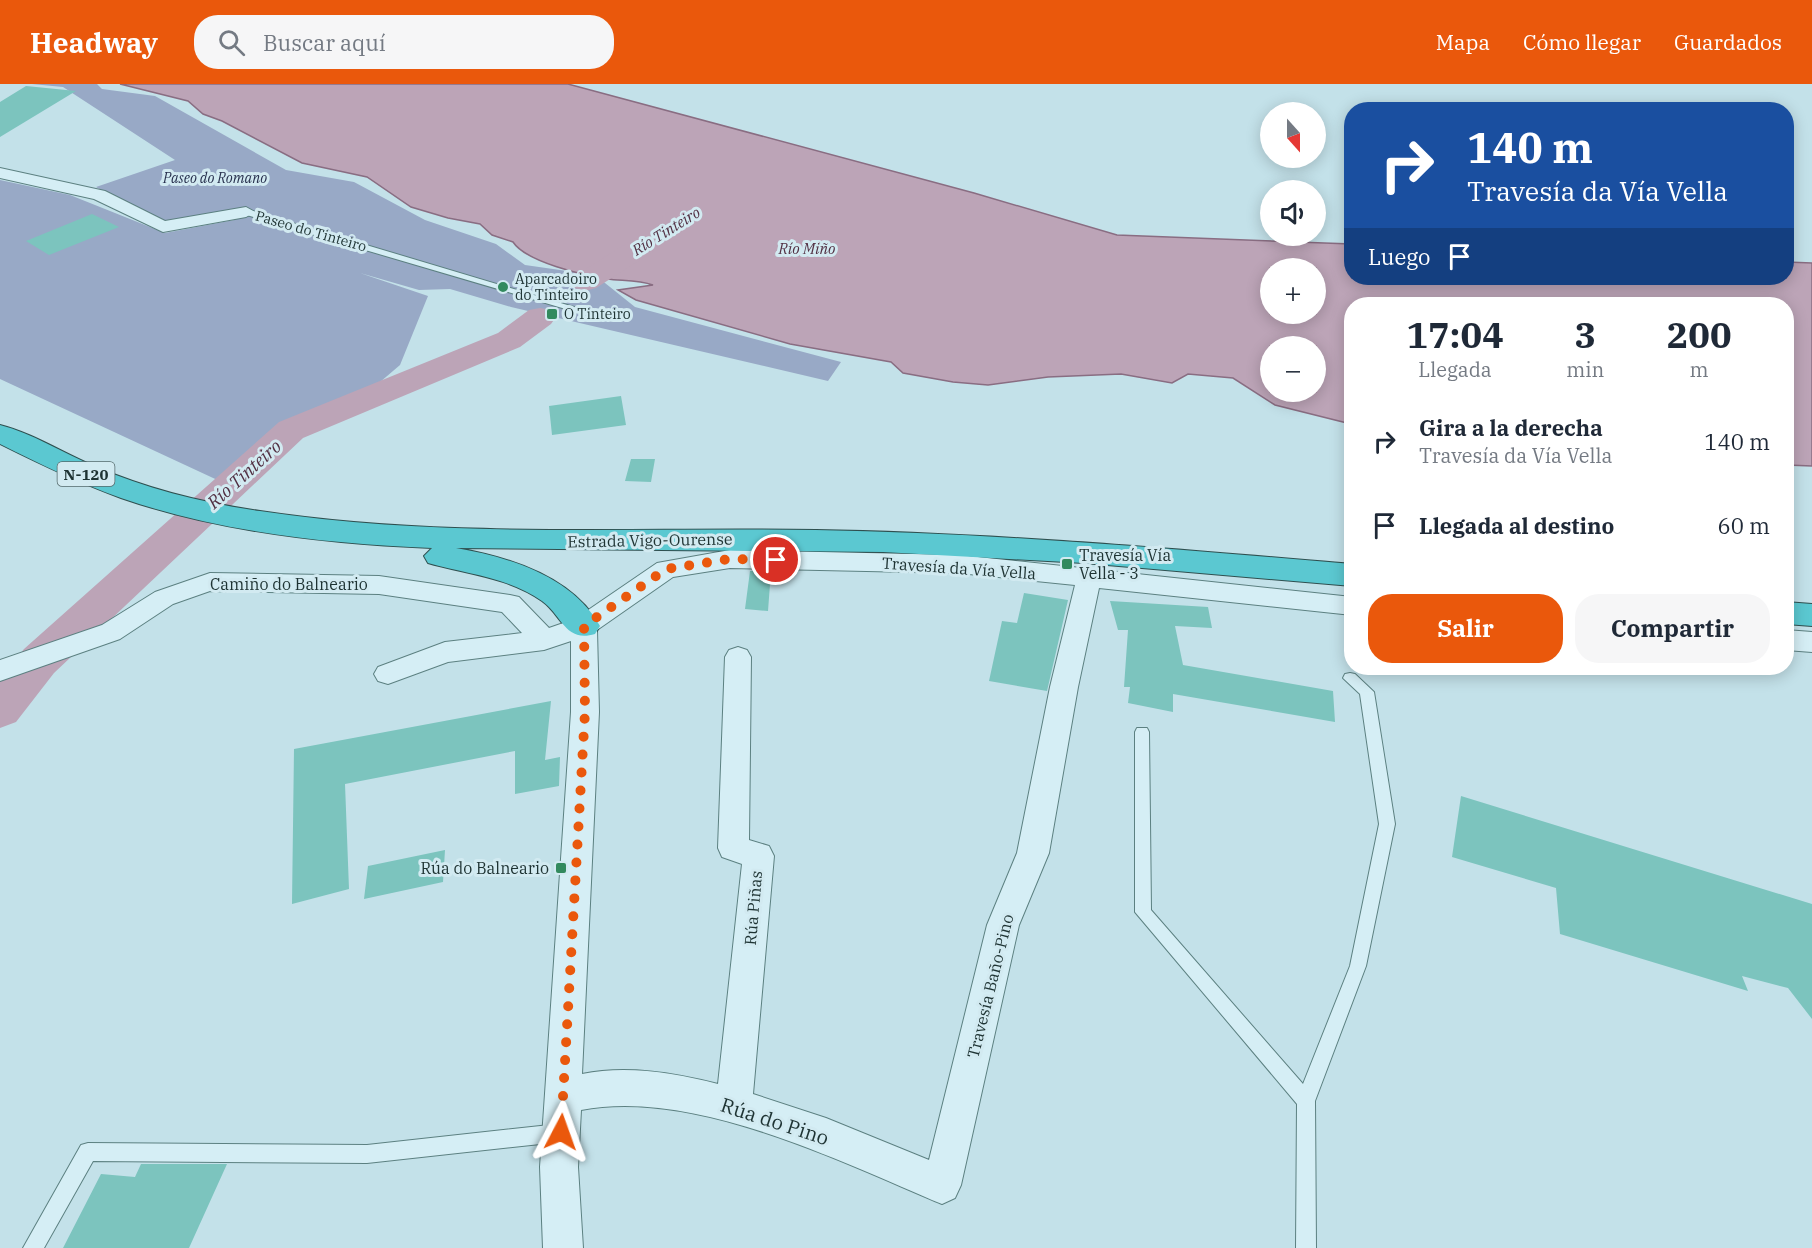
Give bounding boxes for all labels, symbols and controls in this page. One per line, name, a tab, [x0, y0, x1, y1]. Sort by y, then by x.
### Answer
search box	[194, 15, 614, 69]
text: Headway	[30, 24, 158, 61]
icon: search	[215, 26, 248, 59]
text: Buscar aquí	[263, 28, 386, 57]
text: Mapa	[1436, 28, 1490, 56]
text: Cómo llegar	[1523, 28, 1641, 56]
text: Guardados	[1674, 28, 1782, 56]
north arrow	[1260, 102, 1326, 168]
map controls	[1260, 102, 1326, 402]
text: 140 m	[1467, 120, 1593, 175]
icon: right	[1368, 126, 1446, 204]
park label: Paseo do Romano	[162, 169, 267, 187]
text: Travesía da Vía Vella	[1467, 173, 1728, 208]
button: sound	[1260, 180, 1326, 246]
water label: Río Tinteiro	[628, 203, 704, 260]
street label: Paseo do Tinteiro	[253, 207, 369, 255]
water label: Río Miño	[778, 239, 835, 258]
icon: arrive	[1443, 240, 1476, 273]
text: Luego	[1368, 242, 1431, 271]
button: +	[1260, 258, 1326, 324]
place label: Aparcadoiro do Tinteiro	[515, 270, 597, 304]
marker: Aparcadoiro do Tinteiro	[496, 280, 510, 294]
place label: O Tinteiro	[564, 305, 631, 323]
marker: O Tinteiro	[545, 307, 559, 321]
text: 17:04	[1406, 311, 1504, 358]
text: 3	[1574, 311, 1596, 358]
text: 200	[1667, 311, 1732, 358]
button: −	[1260, 336, 1326, 402]
text: Llegada	[1418, 356, 1492, 383]
text: min	[1566, 356, 1604, 383]
text: m	[1690, 356, 1709, 383]
text: Gira a la derecha	[1419, 413, 1603, 442]
icon: right	[1368, 425, 1401, 458]
text: 140 m	[1704, 427, 1770, 456]
water label: Río Tinteiro	[201, 435, 286, 514]
text: Travesía da Vía Vella	[1419, 442, 1612, 469]
road number: N-120	[58, 462, 115, 486]
icon: arrive	[1368, 509, 1401, 542]
text: Llegada al destino	[1419, 511, 1614, 540]
text: 60 m	[1718, 511, 1770, 540]
street label: Estrada Vigo-Ourense	[567, 529, 733, 551]
pin	[750, 534, 801, 585]
icon: arrive	[759, 543, 792, 576]
place label: Travesía Vía Vella - 3	[1079, 545, 1171, 583]
street label: Travesía da Vía Vella	[881, 553, 1037, 583]
marker: Travesía Vía Vella - 3	[1060, 557, 1074, 571]
street label: Camiño do Balneario	[210, 574, 368, 594]
button: Salir	[1368, 594, 1563, 663]
button: Compartir	[1575, 594, 1770, 663]
place label: Rúa do Balneario	[420, 858, 549, 878]
marker: Rúa do Balneario	[554, 861, 568, 875]
street label: Rúa Piñas	[740, 870, 766, 946]
street label: Travesía Baño-Pino	[962, 912, 1018, 1060]
street label: Rúa do Pino	[717, 1091, 833, 1151]
position arrow	[529, 1100, 593, 1164]

